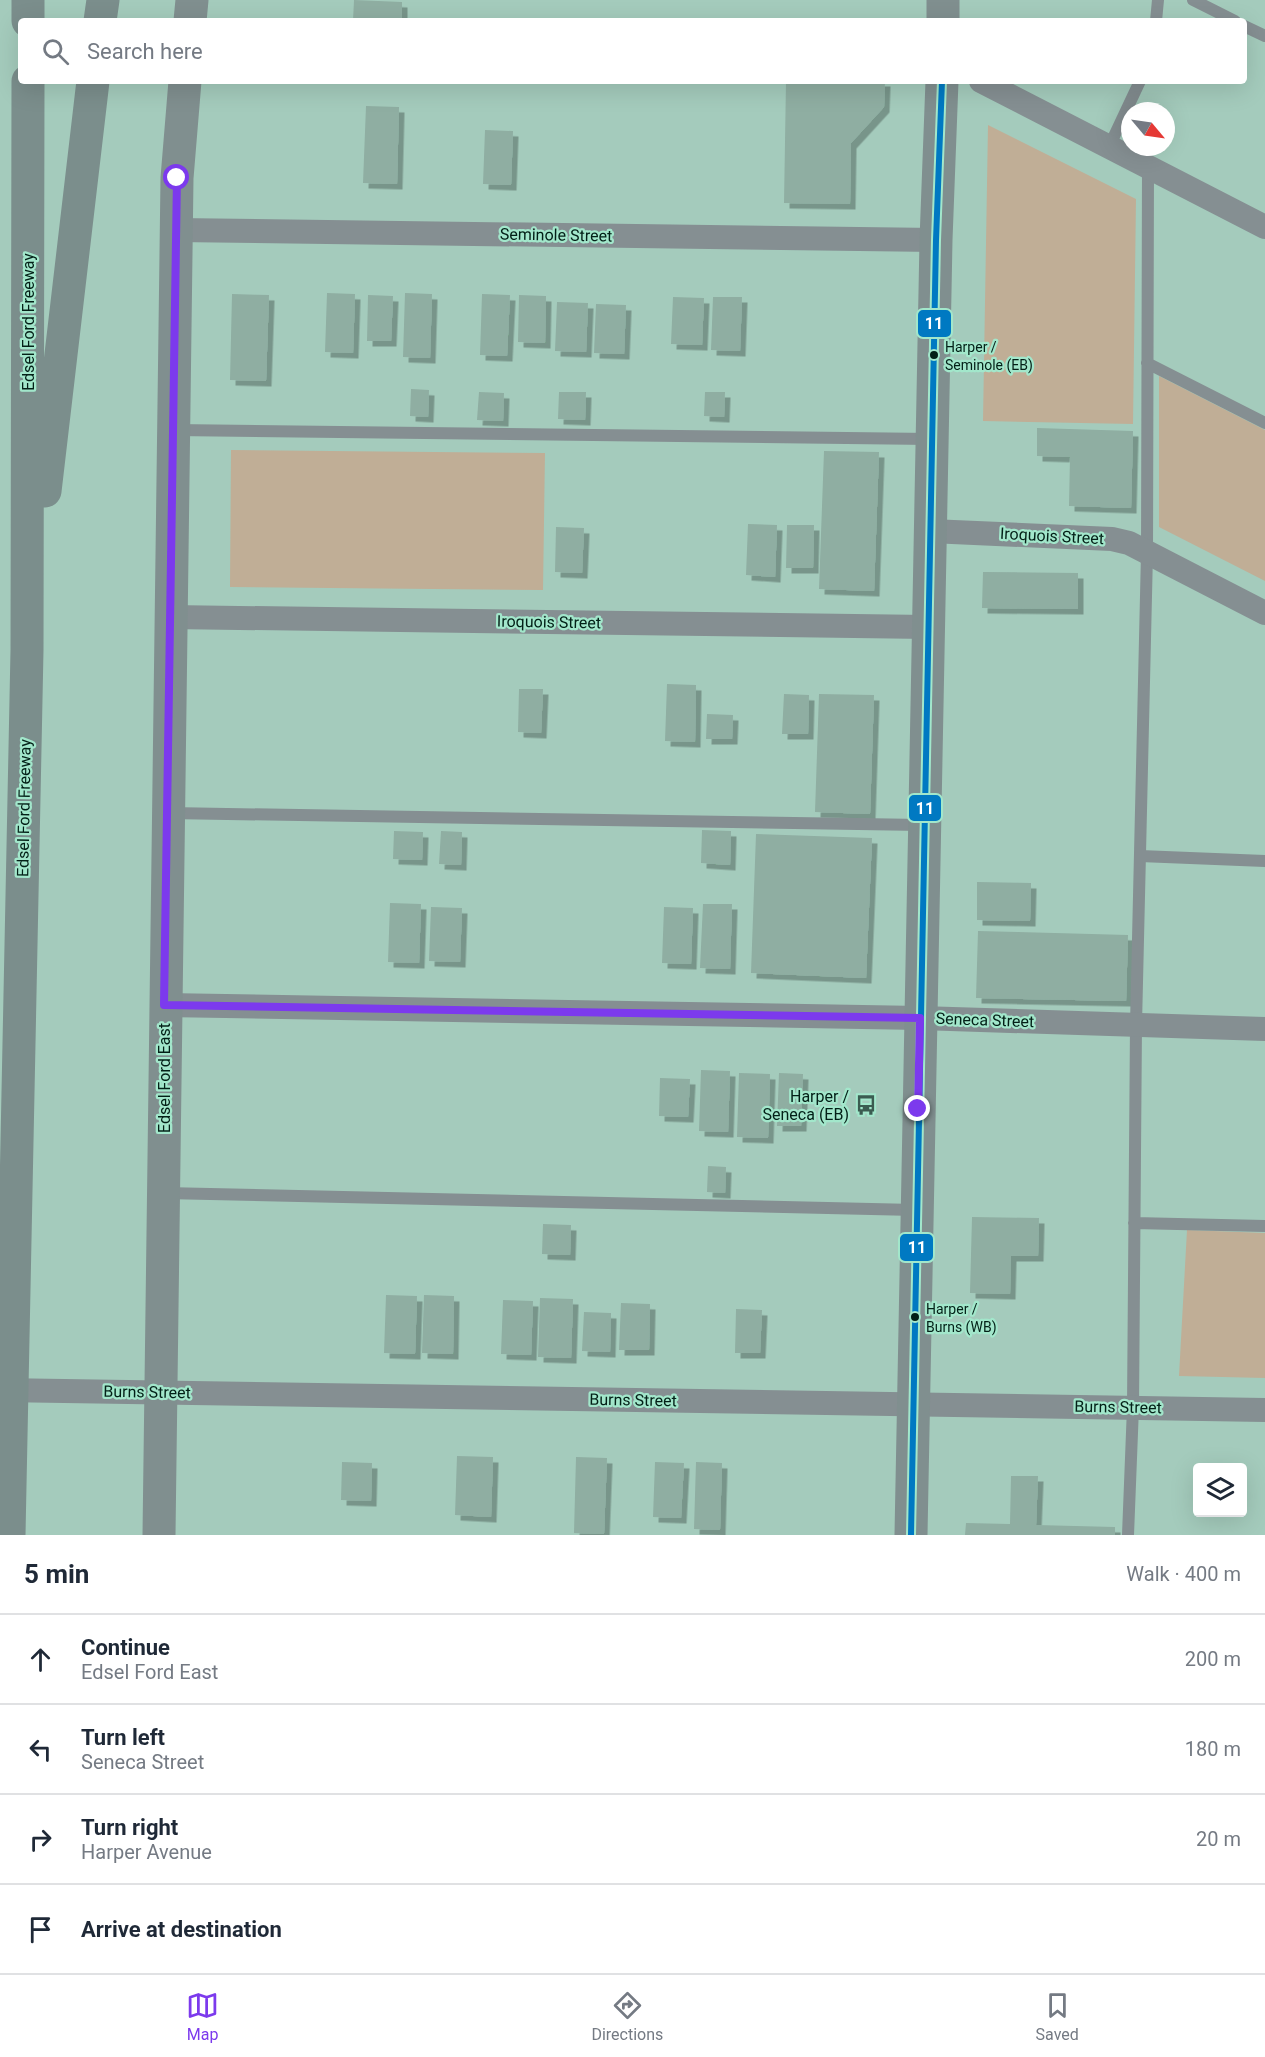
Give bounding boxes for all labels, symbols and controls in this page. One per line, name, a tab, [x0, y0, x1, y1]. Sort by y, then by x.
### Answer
search box	[18, 18, 1247, 84]
icon: search	[39, 35, 72, 68]
text: Search here	[87, 39, 203, 64]
north arrow	[1121, 102, 1175, 156]
route start	[163, 164, 189, 190]
street label: Seminole Street	[500, 225, 612, 245]
street label: Edsel Ford Freeway	[19, 253, 38, 391]
line badge: 11	[917, 309, 952, 338]
text: 11	[925, 314, 943, 333]
place label: Harper / Seminole (EB)	[945, 339, 1033, 374]
marker: Harper / Seminole (EB)	[928, 349, 940, 361]
street label: Iroquois Street	[1000, 524, 1104, 548]
street label: Iroquois Street	[497, 612, 601, 632]
street label: Edsel Ford Freeway	[13, 739, 35, 877]
line badge: 11	[908, 794, 942, 822]
text: 11	[916, 799, 934, 818]
street label: Seneca Street	[935, 1009, 1035, 1031]
street label: Edsel Ford East	[155, 1023, 174, 1133]
place label: Harper / Seneca (EB)	[763, 1087, 849, 1124]
bus stop icon: Harper / Seneca (EB)	[854, 1093, 878, 1117]
route end	[904, 1095, 930, 1121]
line badge: 11	[899, 1233, 934, 1262]
text: 11	[908, 1238, 926, 1257]
place label: Harper / Burns (WB)	[926, 1301, 997, 1336]
marker: Harper / Burns (WB)	[909, 1311, 921, 1323]
street label: Burns Street	[103, 1382, 191, 1402]
street label: Burns Street	[589, 1390, 677, 1410]
street label: Burns Street	[1074, 1397, 1162, 1417]
map controls	[1193, 1463, 1247, 1517]
button: layers	[1193, 1463, 1247, 1517]
text: 5 min	[24, 1559, 89, 1589]
text: Walk · 400 m	[1126, 1562, 1241, 1586]
text: Continue	[81, 1635, 170, 1660]
icon: ahead	[24, 1643, 57, 1676]
text: 200 m	[1185, 1647, 1241, 1671]
text: Edsel Ford East	[81, 1660, 218, 1684]
text: Turn left	[81, 1725, 165, 1750]
icon: left	[24, 1733, 57, 1766]
text: 180 m	[1185, 1737, 1241, 1761]
text: Seneca Street	[81, 1750, 204, 1774]
text: Turn right	[81, 1815, 178, 1840]
icon: right	[24, 1823, 57, 1856]
text: 20 m	[1196, 1827, 1241, 1851]
text: Harper Avenue	[81, 1840, 212, 1864]
icon: arrive	[24, 1913, 57, 1946]
text: Arrive at destination	[81, 1917, 282, 1942]
tab: Map	[186, 1989, 219, 2044]
tab: Directions	[591, 1989, 663, 2044]
tab: Saved	[1036, 1989, 1079, 2044]

